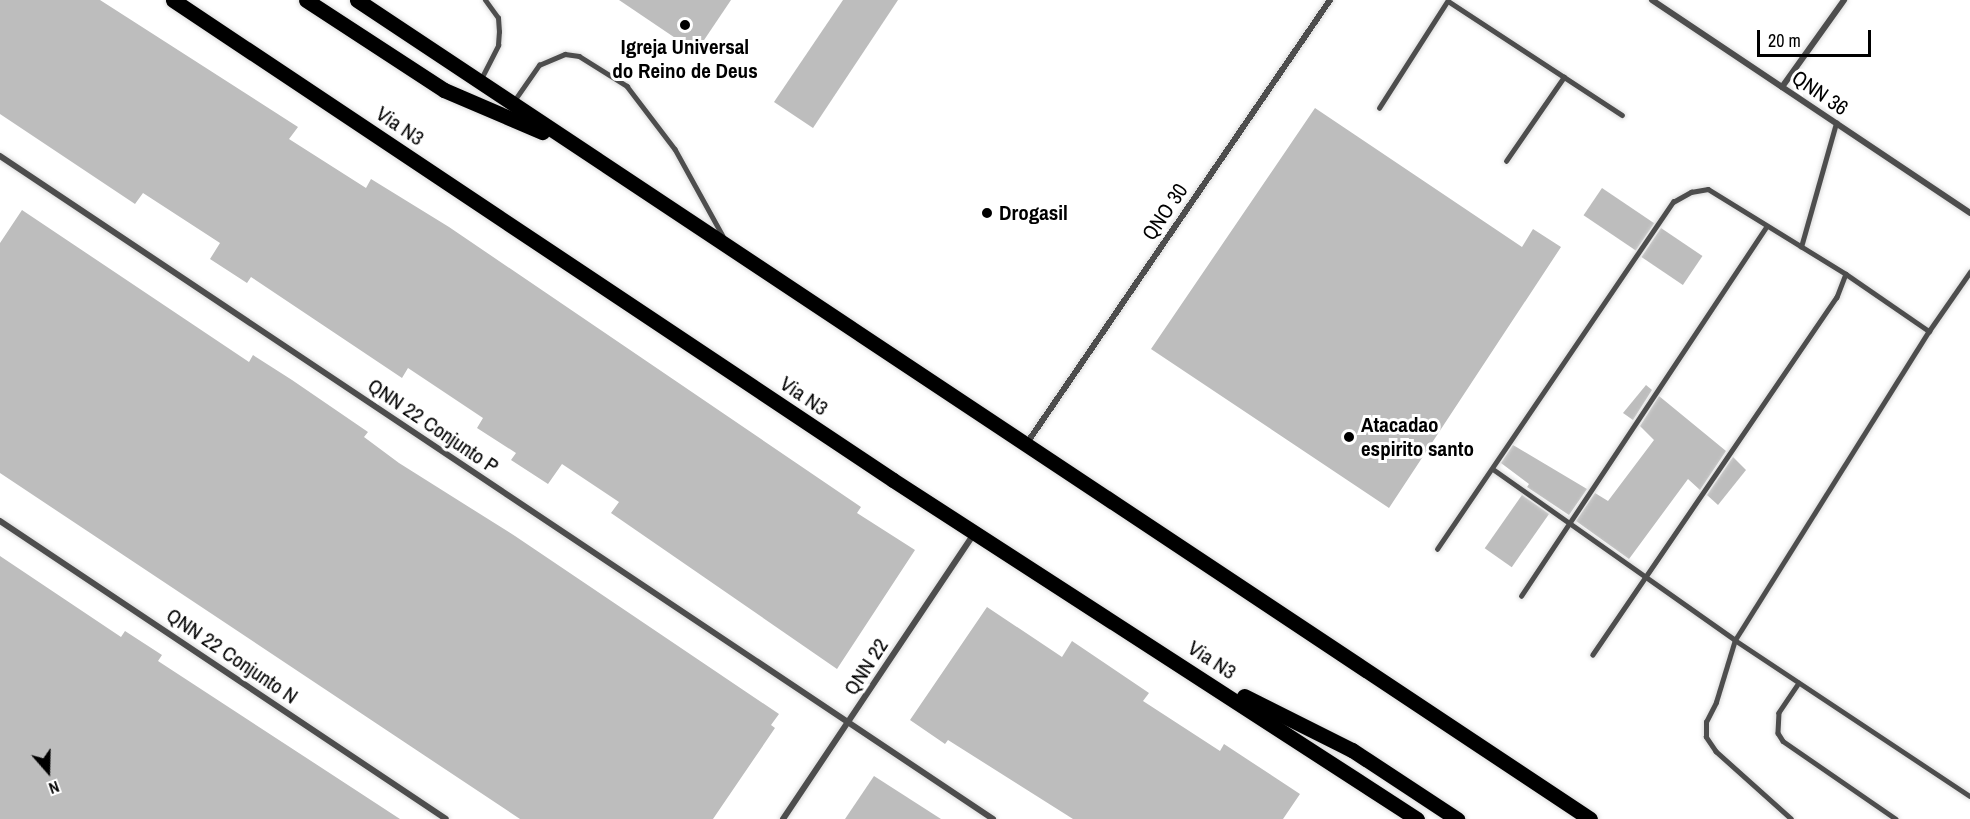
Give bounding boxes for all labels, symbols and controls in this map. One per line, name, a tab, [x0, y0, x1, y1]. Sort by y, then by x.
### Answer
marker: Igreja Universal do Reino de Deus	[678, 18, 692, 32]
scale bar	[1760, 18, 1874, 56]
text: 20 m	[1768, 28, 1801, 53]
place label: Igreja Universal do Reino de Deus	[612, 34, 758, 84]
street label: QNN 36	[1787, 65, 1853, 121]
street label: Via N3	[371, 101, 429, 151]
street label: QNO 30	[1137, 179, 1193, 245]
place label: Drogasil	[999, 200, 1068, 226]
marker: Drogasil	[980, 206, 994, 220]
street label: Via N3	[775, 371, 833, 421]
street label: QNN 22 Conjunto P	[363, 373, 503, 479]
place label: Atacadao espirito santo	[1361, 412, 1474, 462]
marker: Atacadao espirito santo	[1342, 430, 1356, 444]
street label: QNN 22 Conjunto N	[161, 603, 303, 709]
street label: QNN 22	[838, 634, 894, 700]
street label: Via N3	[1183, 635, 1241, 685]
north arrow	[18, 741, 78, 801]
text: N	[46, 776, 62, 800]

